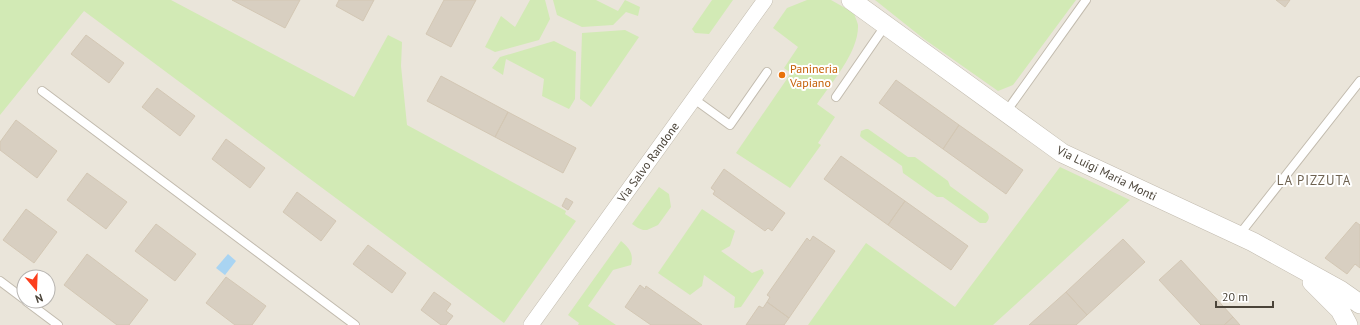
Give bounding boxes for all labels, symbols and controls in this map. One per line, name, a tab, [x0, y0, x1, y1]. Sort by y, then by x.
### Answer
place label: Panineria Vapiano	[789, 61, 838, 90]
marker: Panineria Vapiano	[777, 70, 787, 80]
street label: Via Salvo Randone	[613, 119, 682, 206]
street label: Via Luigi Maria Monti	[1054, 142, 1159, 204]
district label: LA PIZZUTA	[1277, 172, 1351, 189]
north arrow	[16, 269, 56, 309]
scale bar	[1216, 283, 1273, 309]
text: 20 m	[1222, 289, 1248, 304]
text: N	[34, 291, 45, 306]

